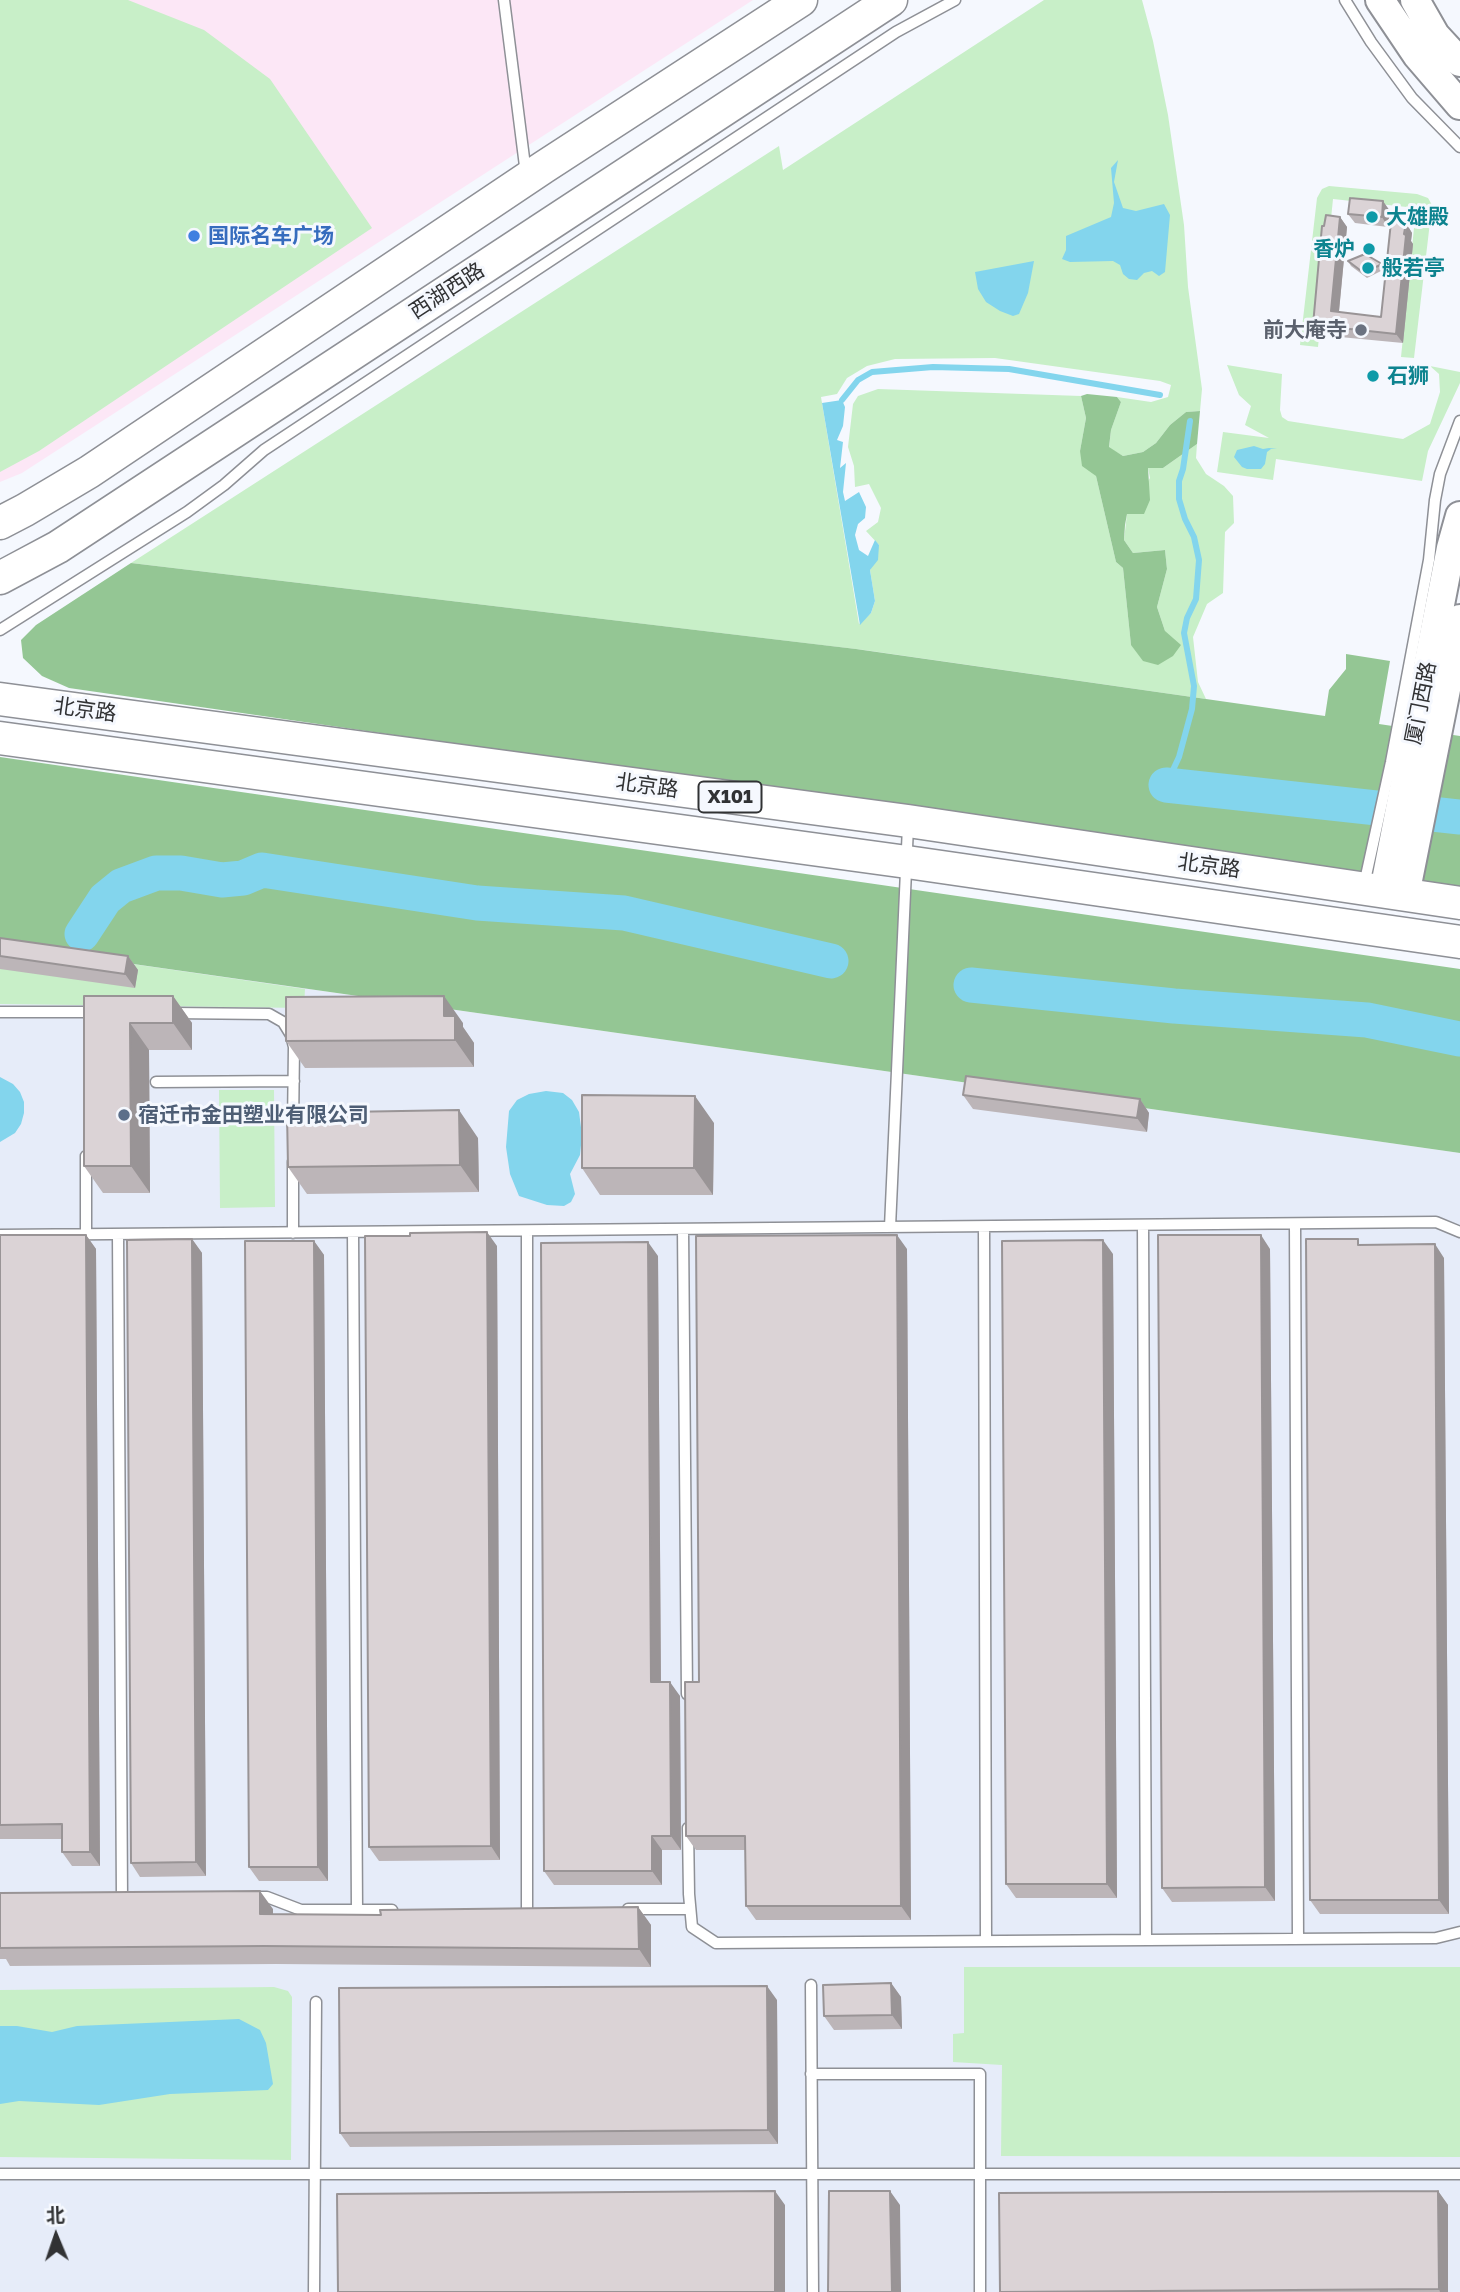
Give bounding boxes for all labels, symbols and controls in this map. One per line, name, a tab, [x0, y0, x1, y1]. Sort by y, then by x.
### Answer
place label: 大雄殿	[1386, 204, 1449, 230]
marker: 大雄殿	[1364, 209, 1380, 225]
place label: 国际名车广场	[208, 223, 334, 249]
marker: 国际名车广场	[186, 228, 202, 244]
place label: 香炉	[1313, 236, 1355, 262]
marker: 香炉	[1361, 241, 1377, 257]
place label: 般若亭	[1382, 255, 1445, 281]
street label: 西湖西路	[405, 258, 489, 324]
marker: 般若亭	[1360, 260, 1376, 276]
place label: 前大庵寺	[1263, 317, 1347, 343]
marker: 前大庵寺	[1353, 322, 1369, 338]
place label: 石狮	[1387, 363, 1429, 389]
marker: 石狮	[1365, 368, 1381, 384]
street label: 厦门西路	[1401, 659, 1441, 747]
street label: 北京路	[52, 693, 118, 727]
street label: 北京路	[614, 769, 680, 803]
road number: X101	[698, 782, 762, 812]
street label: 北京路	[1176, 849, 1242, 883]
place label: 宿迁市金田塑业有限公司	[138, 1102, 369, 1128]
marker: 宿迁市金田塑业有限公司	[116, 1107, 132, 1123]
north arrow	[21, 2201, 91, 2271]
text: 北	[45, 2203, 65, 2226]

